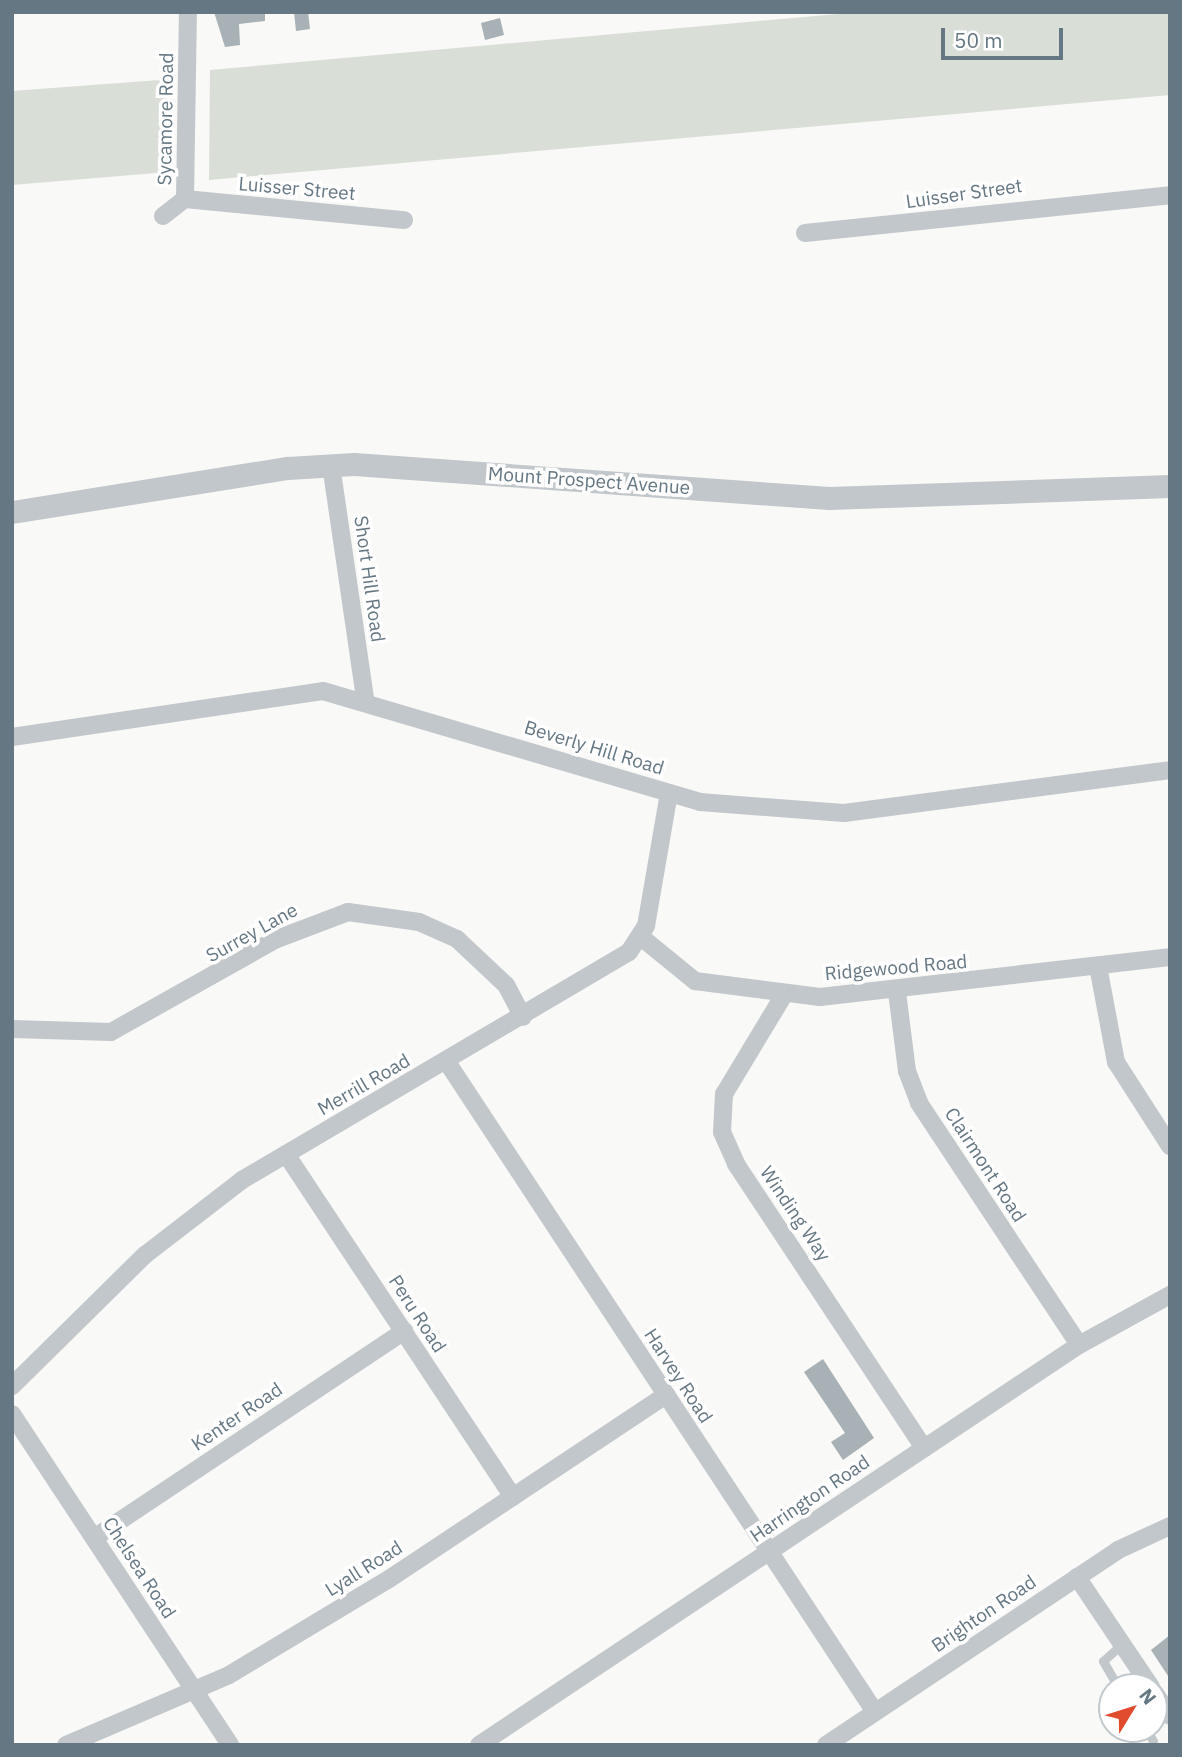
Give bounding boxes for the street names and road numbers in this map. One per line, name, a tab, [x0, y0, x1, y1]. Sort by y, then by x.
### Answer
street label: Sycamore Road	[153, 52, 179, 186]
street label: Luisser Street	[238, 173, 356, 205]
street label: Luisser Street	[904, 175, 1024, 213]
street label: Mount Prospect Avenue	[487, 463, 691, 499]
street label: Short Hill Road	[349, 514, 389, 644]
street label: Beverly Hill Road	[521, 716, 667, 780]
street label: Surrey Lane	[202, 899, 302, 967]
street label: Ridgewood Road	[824, 950, 968, 986]
street label: Merrill Road	[314, 1049, 414, 1121]
street label: Clairmont Road	[940, 1104, 1030, 1226]
street label: Winding Way	[755, 1162, 835, 1266]
street label: Peru Road	[384, 1271, 450, 1357]
street label: Harvey Road	[639, 1325, 717, 1427]
street label: Kenter Road	[187, 1378, 287, 1456]
street label: Harrington Road	[746, 1451, 874, 1547]
street label: Chelsea Road	[98, 1513, 180, 1623]
street label: Lyall Road	[321, 1536, 407, 1602]
street label: Brighton Road	[927, 1571, 1041, 1657]

